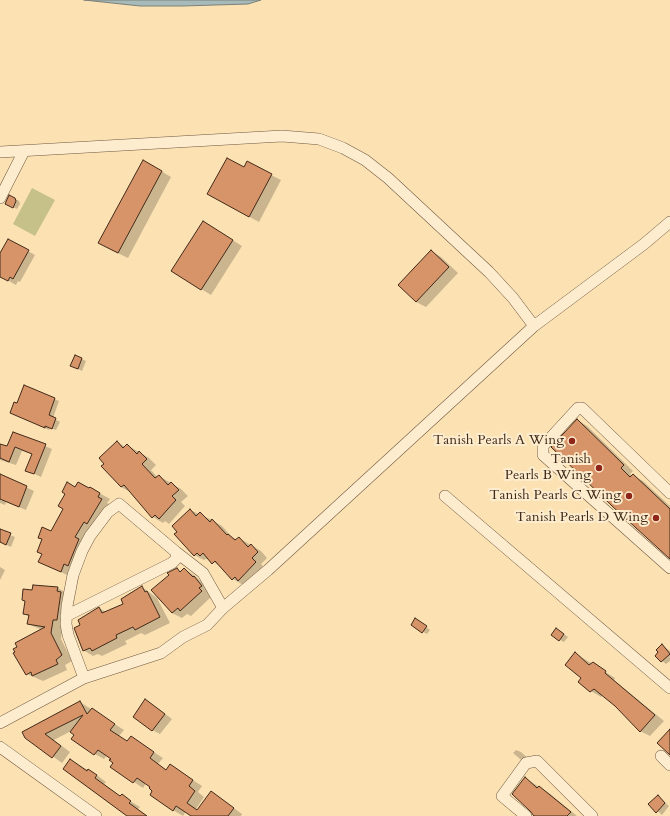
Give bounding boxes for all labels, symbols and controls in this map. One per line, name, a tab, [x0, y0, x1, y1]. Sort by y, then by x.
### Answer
place label: Tanish Pearls A Wing	[433, 433, 564, 449]
marker: Tanish Pearls A Wing	[567, 436, 577, 446]
place label: Tanish Pearls B Wing	[505, 452, 591, 484]
marker: Tanish Pearls B Wing	[594, 463, 604, 473]
place label: Tanish Pearls C Wing	[489, 488, 621, 504]
marker: Tanish Pearls C Wing	[624, 491, 634, 501]
place label: Tanish Pearls D Wing	[516, 510, 648, 526]
marker: Tanish Pearls D Wing	[651, 513, 661, 523]

